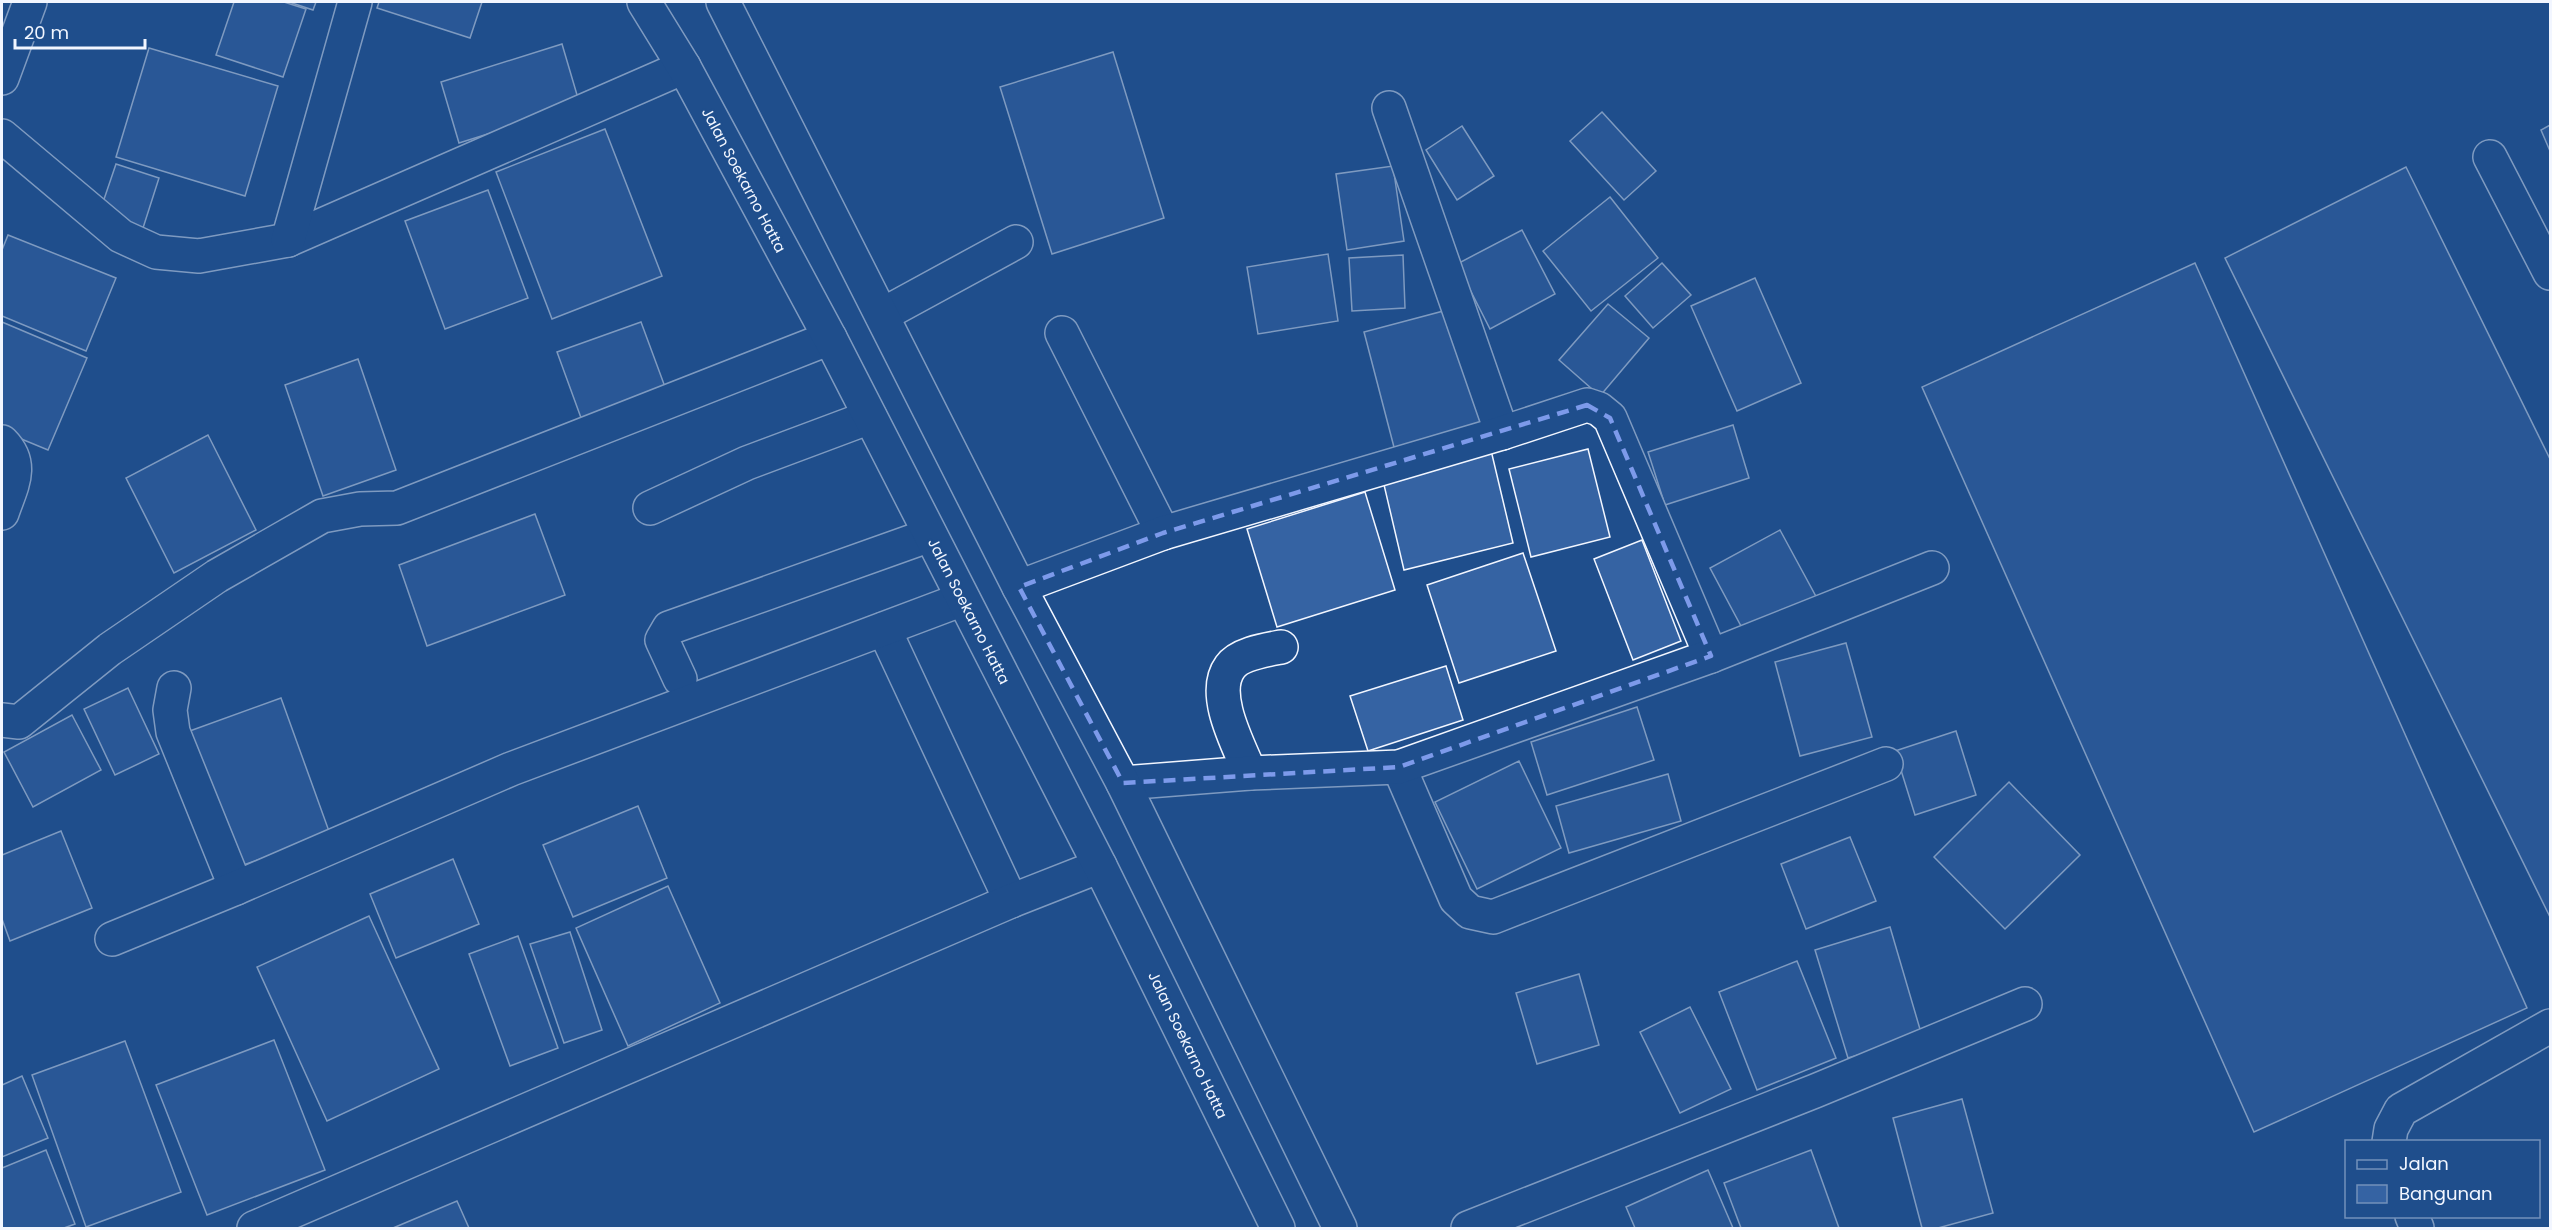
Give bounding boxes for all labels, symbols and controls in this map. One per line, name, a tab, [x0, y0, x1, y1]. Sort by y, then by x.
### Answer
scale bar	[15, 12, 146, 50]
text: 20 m	[24, 20, 69, 45]
street label: Jalan Soekarno Hatta	[697, 104, 791, 256]
street label: Jalan Soekarno Hatta	[923, 534, 1015, 688]
street label: Jalan Soekarno Hatta	[1143, 968, 1233, 1122]
legend	[2345, 1140, 2540, 1218]
text: Jalan	[2399, 1151, 2449, 1176]
text: Bangunan	[2399, 1181, 2493, 1206]

